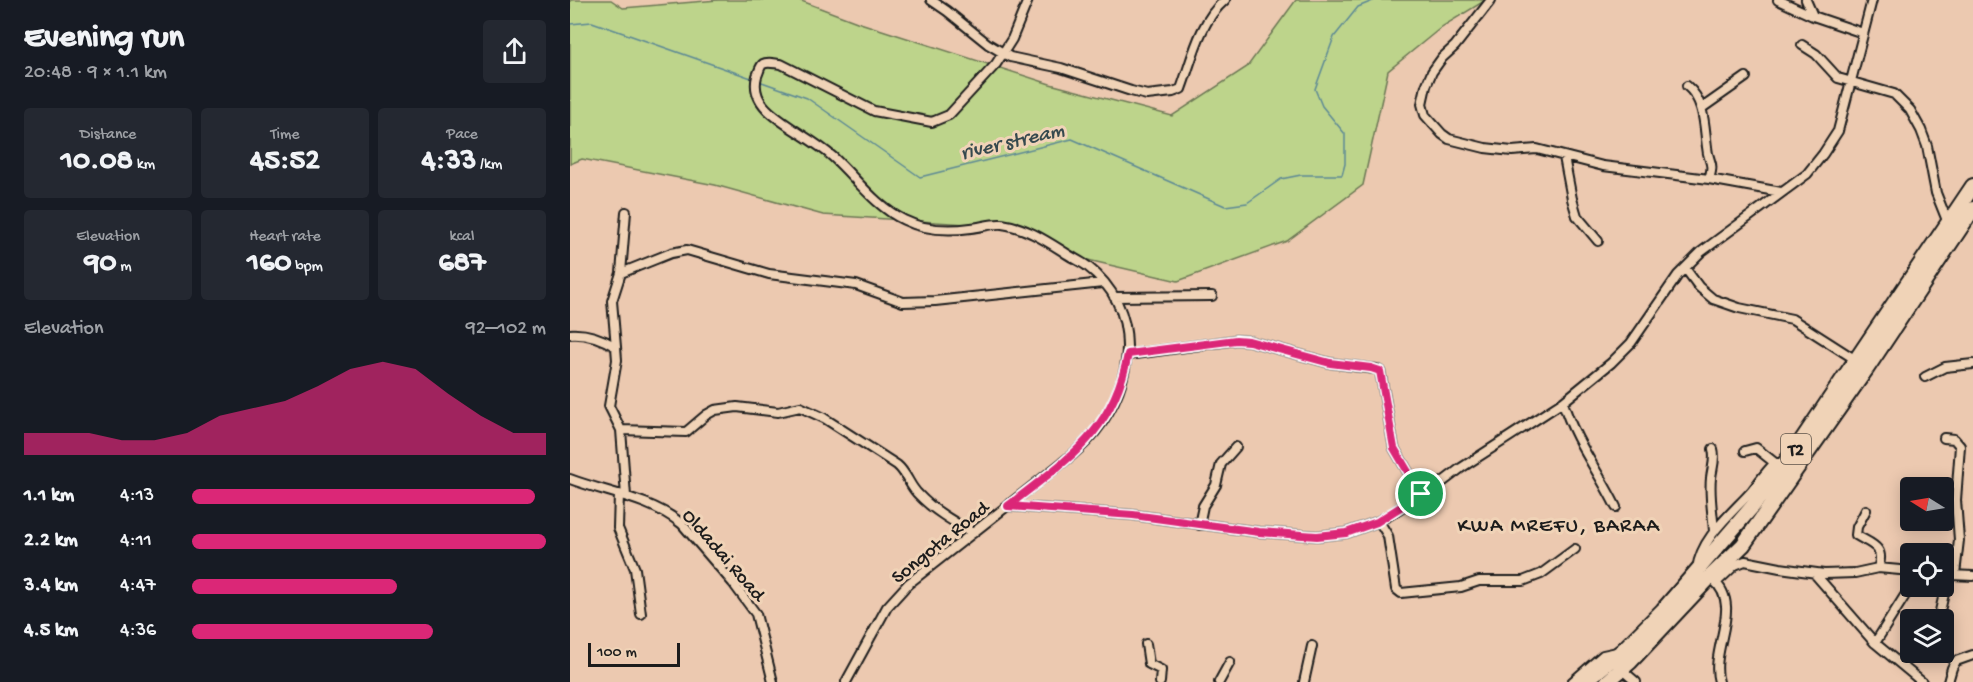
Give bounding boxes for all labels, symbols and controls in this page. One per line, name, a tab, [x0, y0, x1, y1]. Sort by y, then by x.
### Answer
text: Evening run	[24, 20, 184, 58]
button: share	[483, 20, 546, 83]
text: 20:48 · 9 × 1.1 km	[24, 62, 167, 85]
water label: river stream	[959, 119, 1067, 167]
text: Distance	[80, 126, 136, 145]
text: Time	[270, 126, 300, 145]
text: Pace	[446, 126, 478, 145]
text: 10.08	[61, 145, 133, 180]
text: 45:52	[250, 145, 320, 180]
text: 4:33	[422, 145, 476, 180]
text: km	[133, 156, 155, 175]
text: /km	[476, 156, 502, 175]
text: Elevation	[76, 228, 140, 247]
text: Heart rate	[249, 228, 321, 247]
text: kcal	[450, 228, 474, 247]
text: 90	[84, 247, 116, 282]
text: 160	[247, 247, 291, 282]
text: 687	[438, 247, 486, 282]
text: m	[116, 258, 132, 277]
text: bpm	[291, 258, 323, 277]
text: Elevation	[24, 318, 104, 341]
text: 92–102 m	[466, 318, 546, 341]
road number: T2	[1781, 434, 1811, 464]
pin	[1395, 468, 1446, 519]
icon: arrive	[1404, 477, 1437, 510]
north arrow	[1900, 477, 1954, 531]
map controls	[1900, 477, 1954, 663]
text: 1.1 km	[24, 485, 74, 508]
text: 4:13	[120, 485, 154, 508]
street label: Songota Road	[888, 496, 996, 590]
street label: Oldadai Road	[676, 505, 770, 609]
district label: KWA MREFU, BARAA	[1458, 515, 1660, 540]
text: 2.2 km	[24, 530, 78, 553]
text: 4:11	[120, 530, 152, 553]
button: locate	[1900, 543, 1954, 597]
text: 3.4 km	[24, 575, 78, 598]
text: 4:47	[120, 575, 156, 598]
button: layers	[1900, 609, 1954, 663]
text: 4.5 km	[24, 620, 78, 643]
text: 4:36	[120, 620, 156, 643]
scale bar	[588, 640, 680, 668]
text: 100 m	[597, 644, 637, 663]

